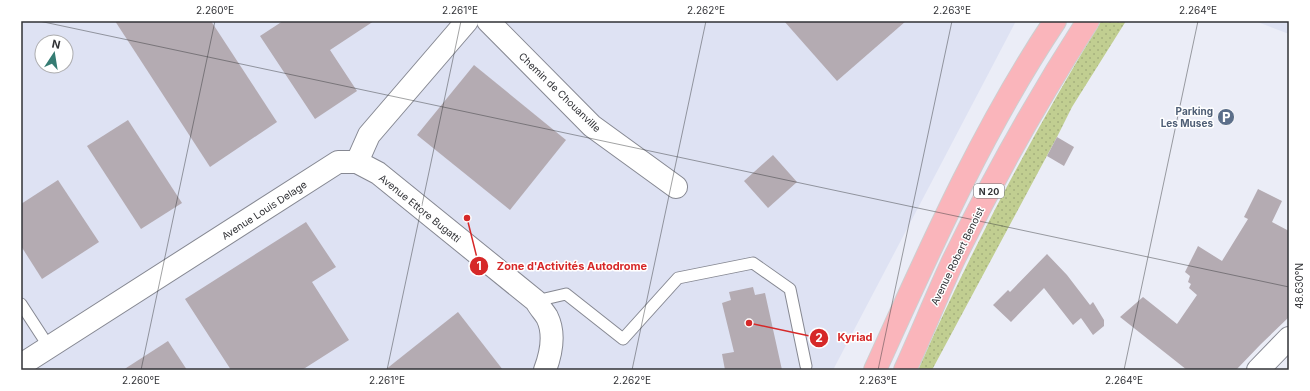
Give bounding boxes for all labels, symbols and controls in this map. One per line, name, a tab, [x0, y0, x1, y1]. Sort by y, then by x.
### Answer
text: 2.260°E	[196, 4, 234, 16]
text: 2.261°E	[442, 4, 478, 16]
text: 2.262°E	[687, 4, 725, 16]
text: 2.263°E	[933, 4, 971, 16]
text: 2.264°E	[1179, 4, 1217, 16]
north arrow	[34, 34, 74, 74]
text: N	[51, 36, 62, 52]
street label: Chemin de Chouanville	[517, 50, 603, 134]
place label: Parking Les Muses	[1161, 105, 1213, 129]
parking icon: Parking Les Muses	[1216, 107, 1236, 127]
street label: Avenue Ettore Bugatti	[377, 171, 463, 245]
street label: Avenue Louis Delage	[219, 178, 309, 242]
road number: N 20	[974, 184, 1004, 198]
street label: Avenue Robert Benoist	[928, 204, 986, 307]
callout: Zone d'Activités Autodrome	[469, 254, 656, 277]
text: 1	[476, 258, 482, 273]
text: Zone d'Activités Autodrome	[497, 259, 648, 273]
text: 48.630°N	[1293, 263, 1305, 309]
callout: Kyriad	[809, 326, 880, 349]
text: 2	[815, 330, 823, 345]
text: Kyriad	[838, 330, 873, 344]
text: 2.260°E	[122, 374, 160, 386]
text: 2.261°E	[369, 374, 405, 386]
text: 2.262°E	[613, 374, 651, 386]
text: 2.263°E	[859, 374, 897, 386]
text: 2.264°E	[1105, 374, 1143, 386]

